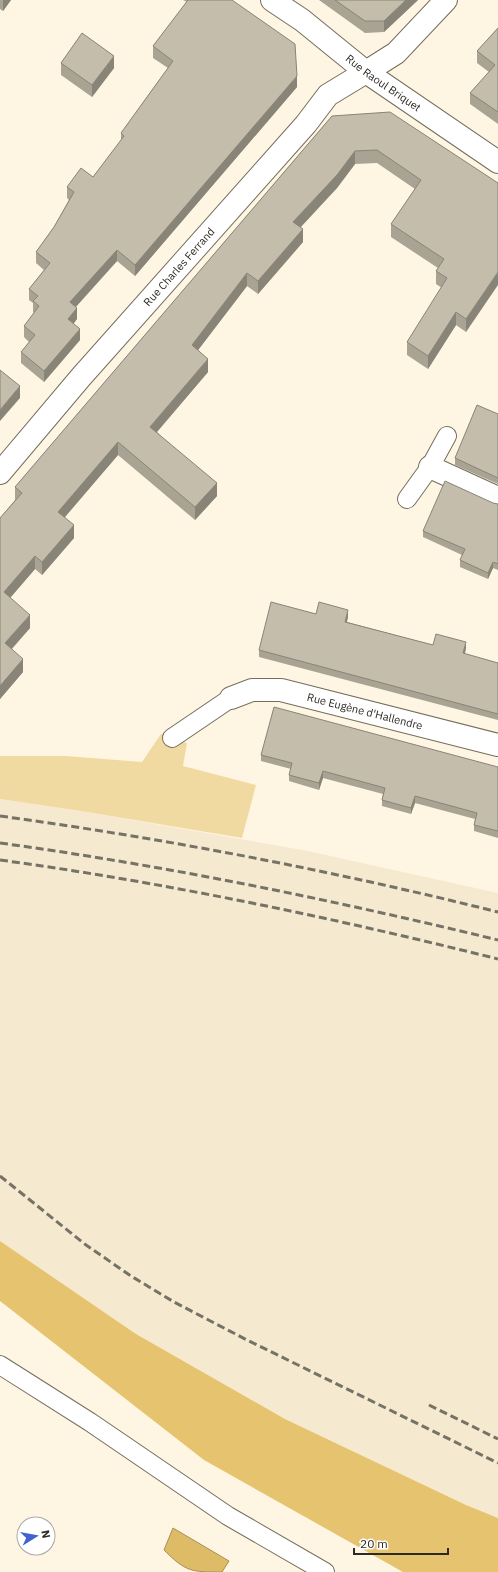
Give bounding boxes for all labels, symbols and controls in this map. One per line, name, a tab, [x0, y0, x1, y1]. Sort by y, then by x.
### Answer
street label: Rue Raoul Briquet	[343, 51, 424, 115]
street label: Rue Charles Ferrand	[140, 225, 218, 309]
street label: Rue Eugène d'Hallendre	[306, 690, 424, 733]
north arrow	[16, 1516, 56, 1556]
text: N	[38, 1529, 53, 1539]
scale bar	[354, 1530, 448, 1556]
text: 20 m	[360, 1536, 388, 1551]

